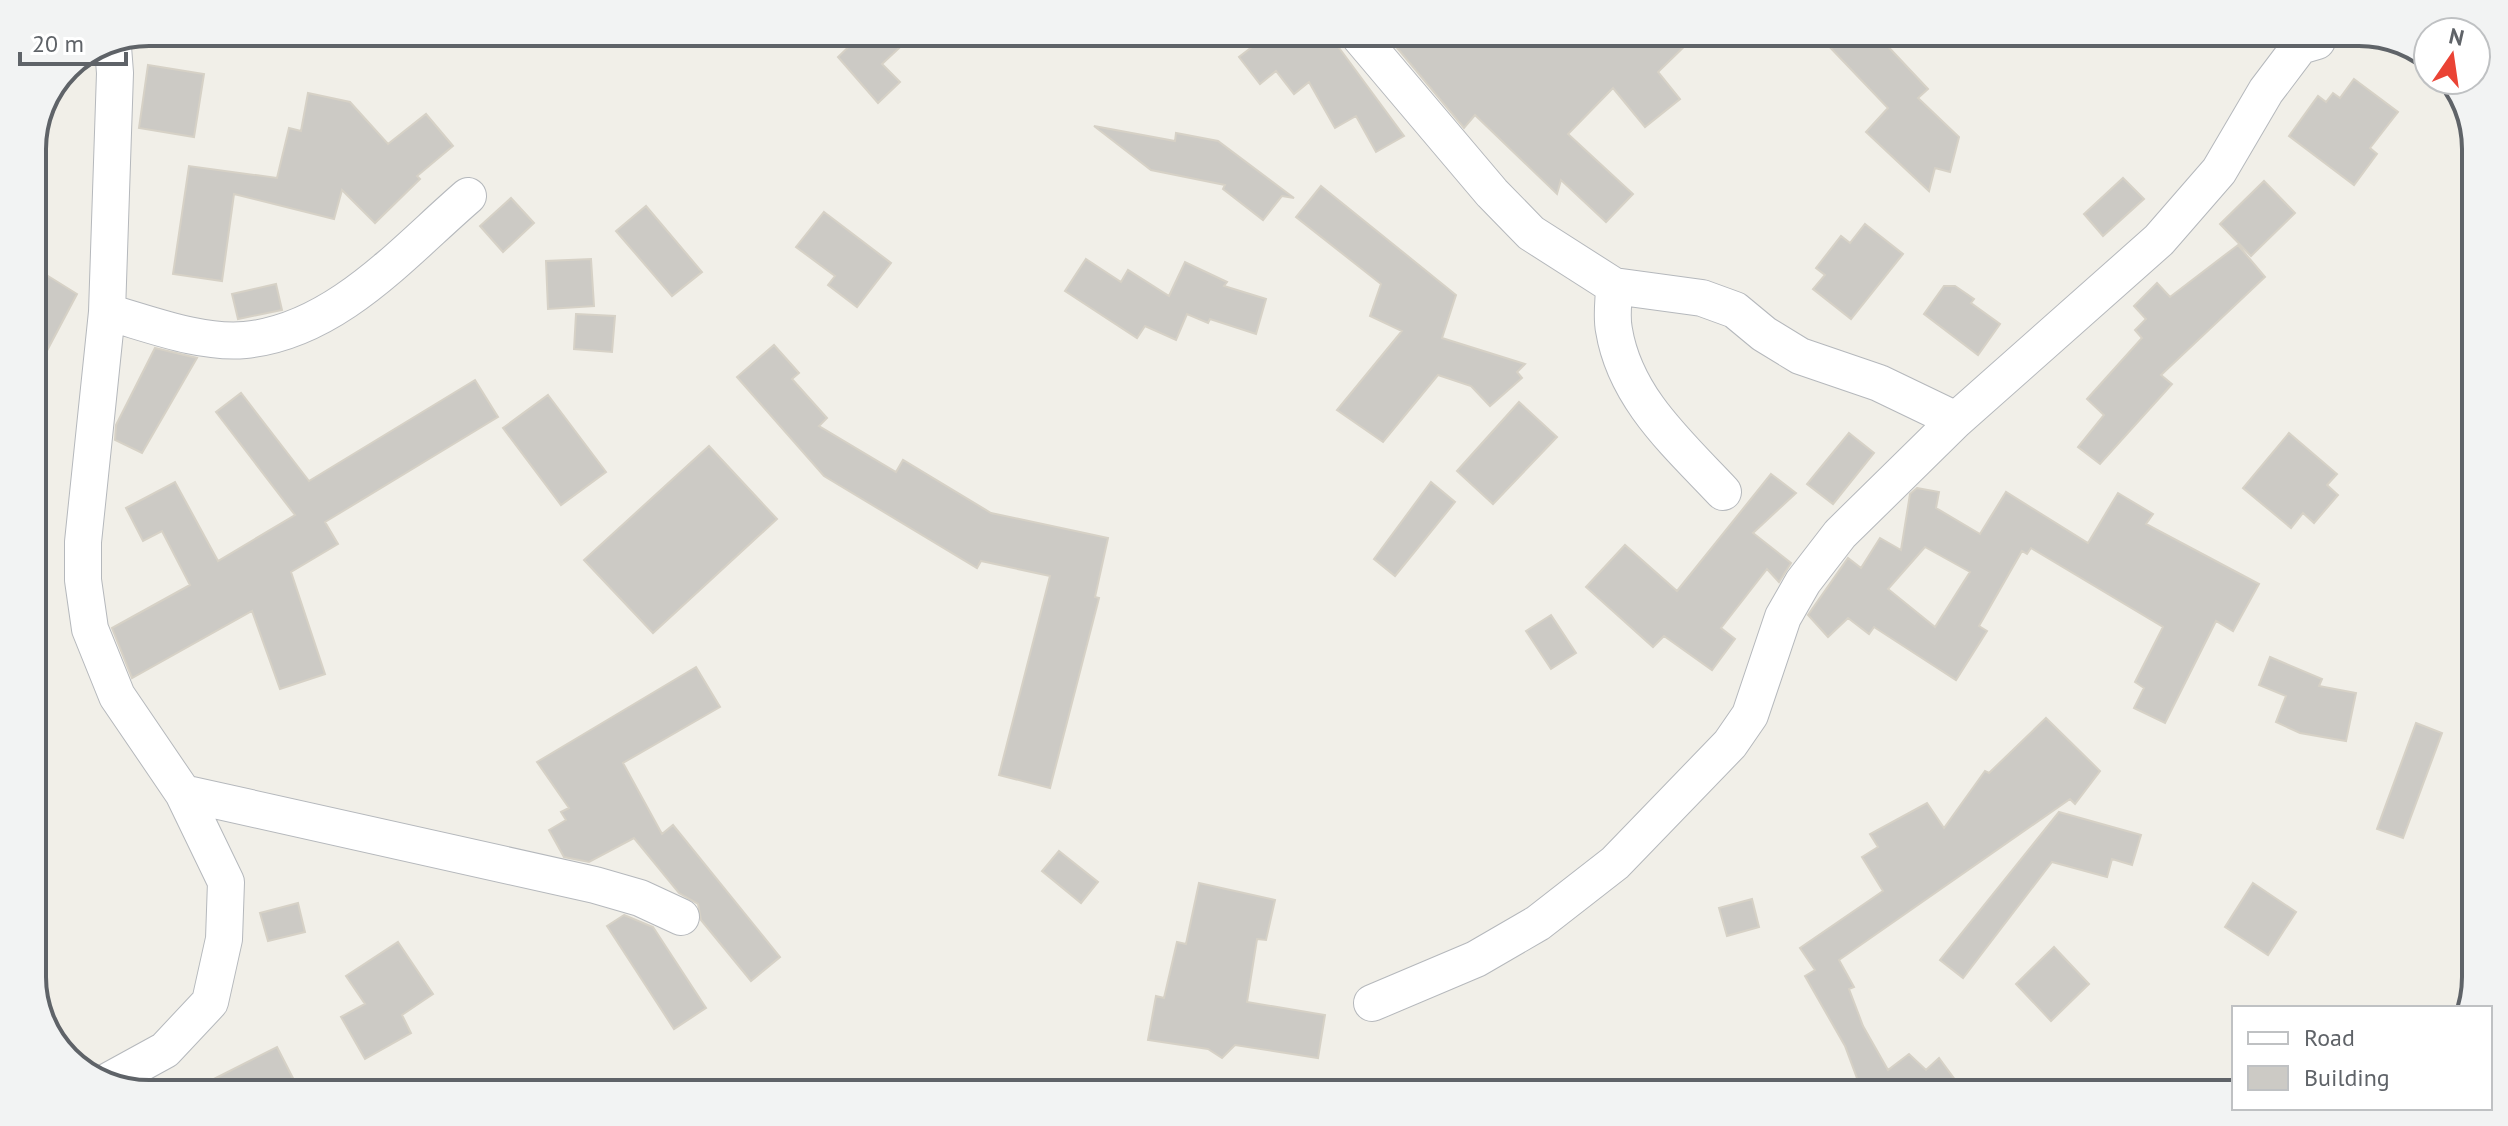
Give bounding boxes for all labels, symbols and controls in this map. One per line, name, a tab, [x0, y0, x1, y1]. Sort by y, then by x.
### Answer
scale bar	[20, 16, 126, 66]
north arrow	[2412, 16, 2492, 96]
text: N	[2446, 21, 2467, 52]
text: 20 m	[32, 28, 84, 59]
legend	[2232, 1006, 2492, 1110]
text: Road	[2304, 1022, 2355, 1053]
text: Building	[2304, 1062, 2390, 1093]

